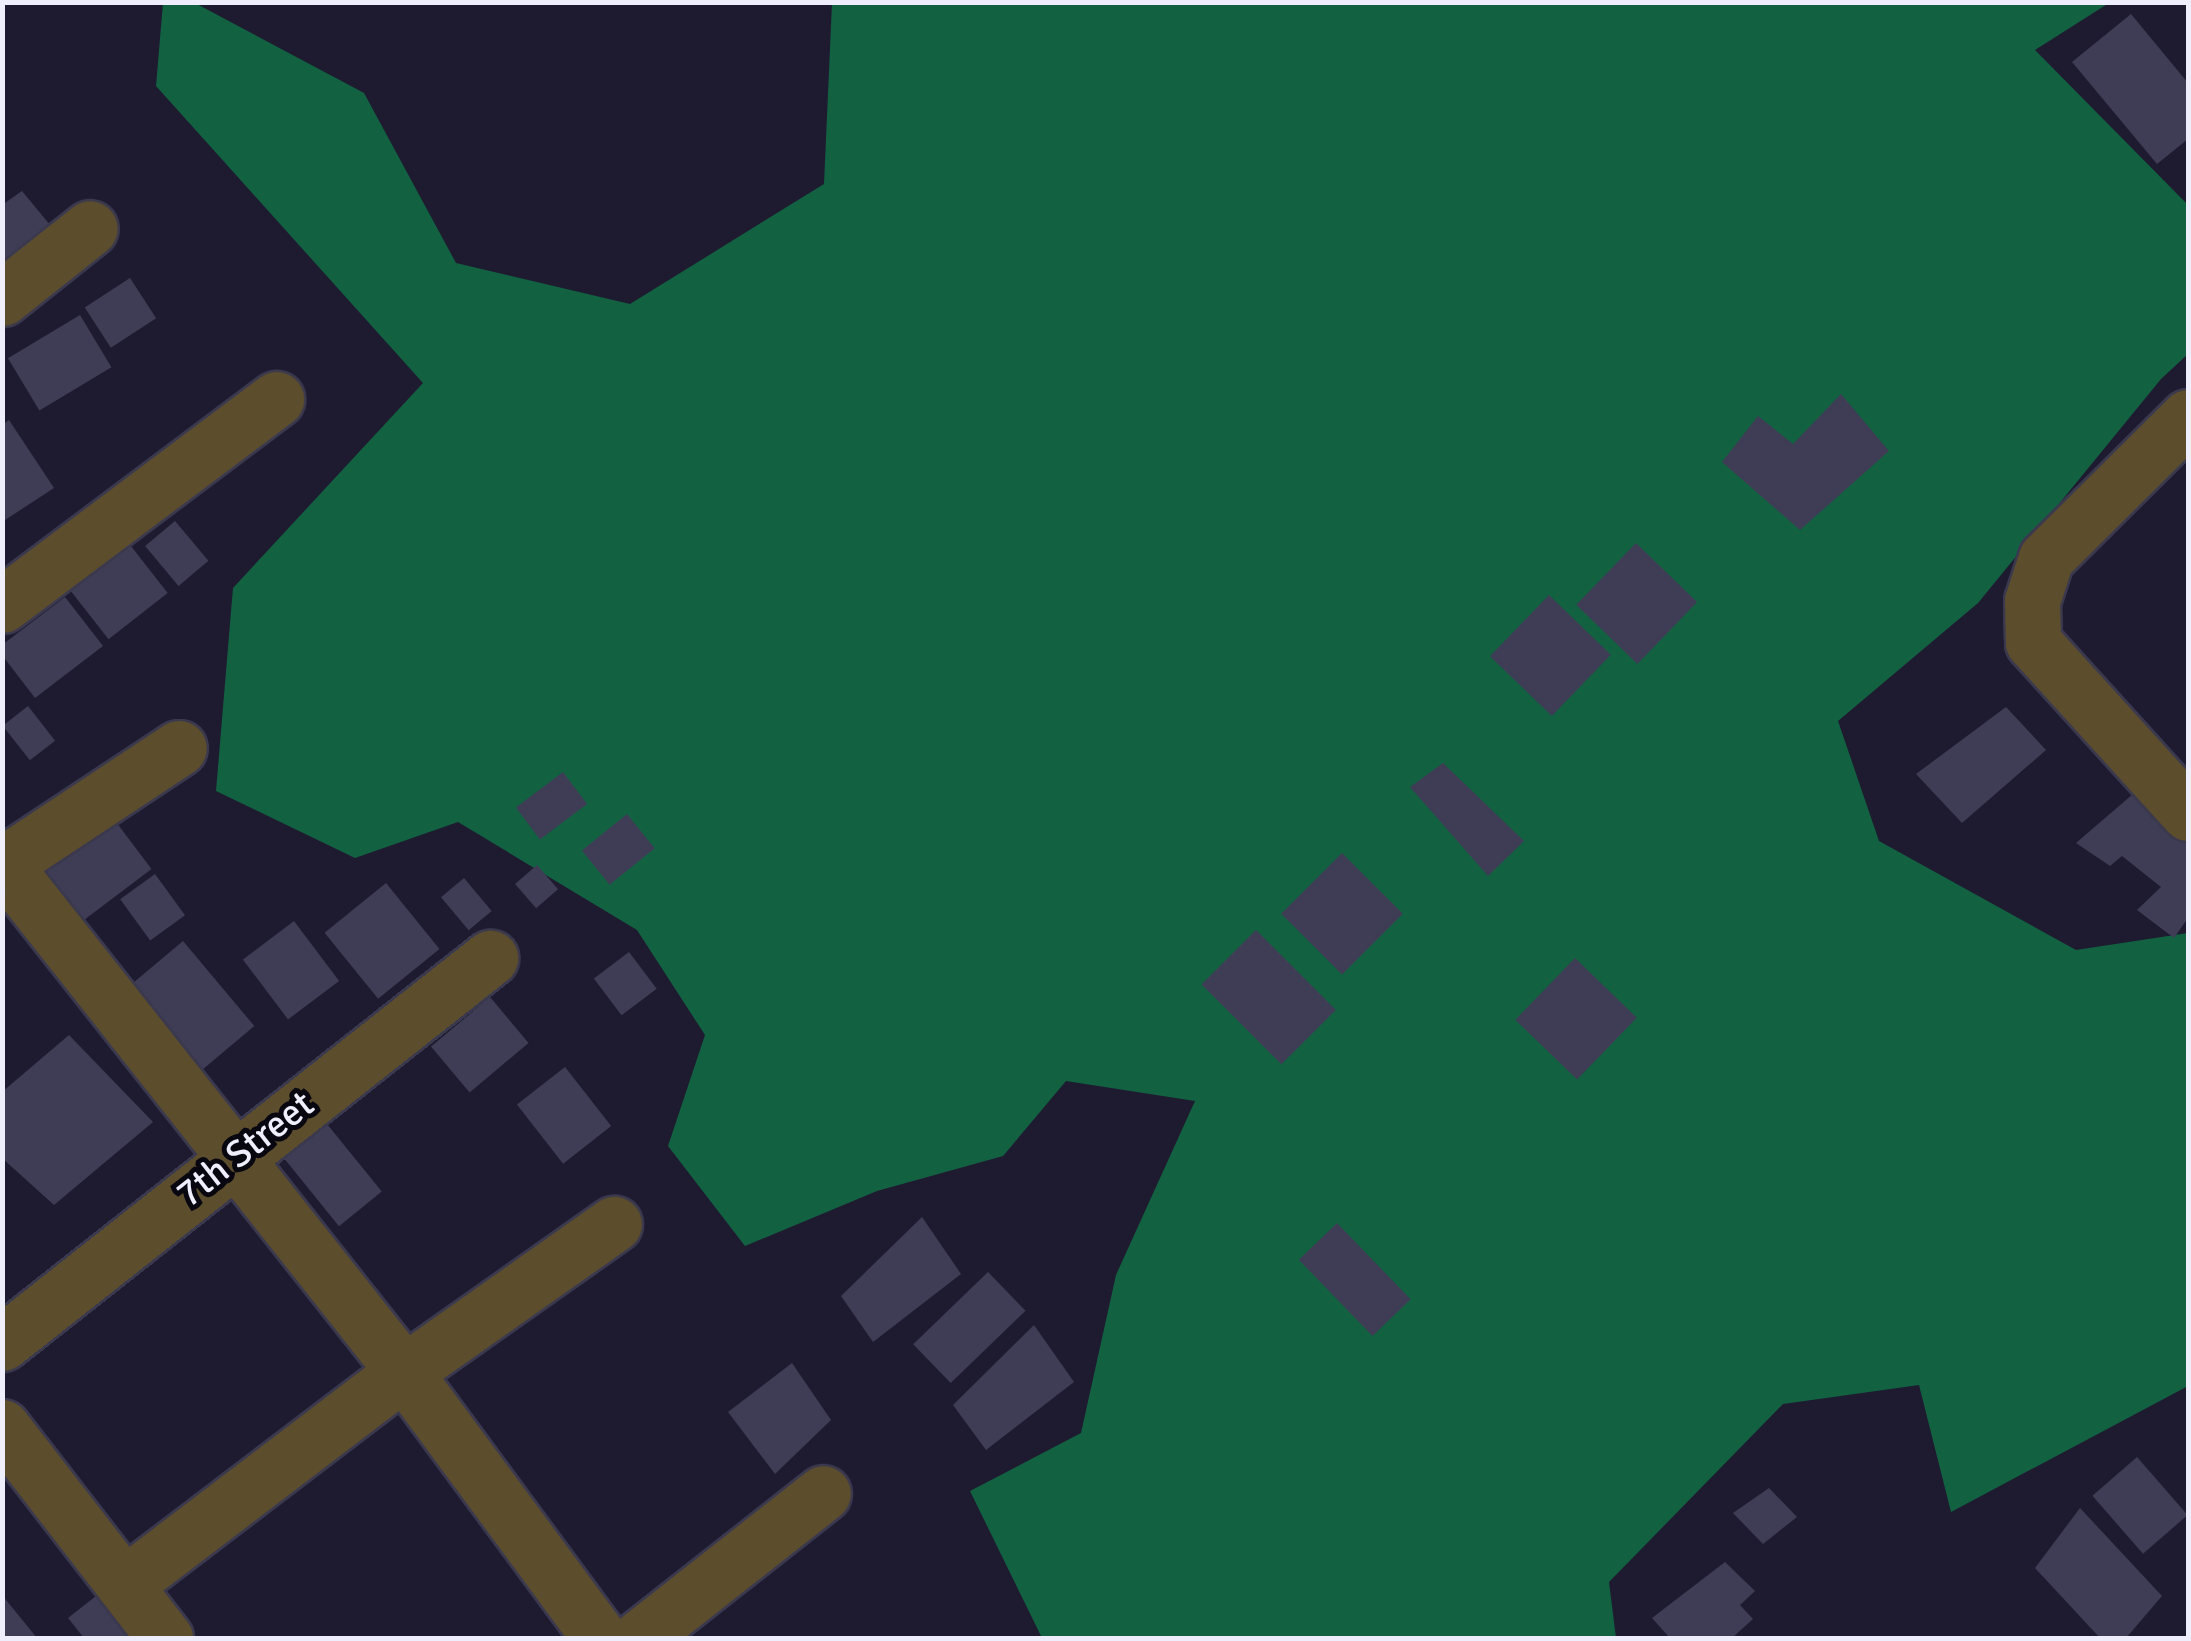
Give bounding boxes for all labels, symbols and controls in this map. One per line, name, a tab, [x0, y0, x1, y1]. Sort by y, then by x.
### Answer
street label: 7th Street	[167, 1081, 323, 1217]

